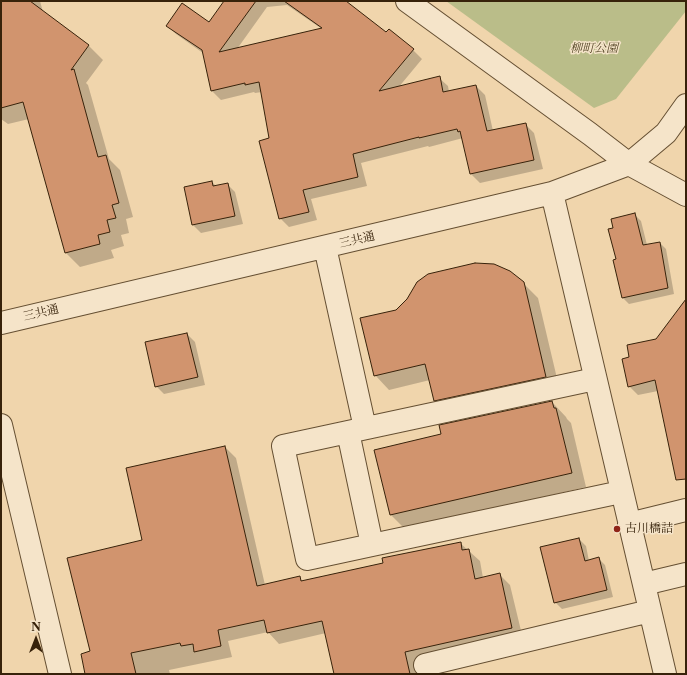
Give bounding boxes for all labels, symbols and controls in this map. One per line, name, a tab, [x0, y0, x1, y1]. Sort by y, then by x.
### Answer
park label: 柳町公園	[570, 42, 618, 56]
street label: 三共通	[338, 229, 376, 251]
street label: 三共通	[22, 302, 60, 324]
place label: 古川橋詰	[625, 522, 673, 536]
marker: 古川橋詰	[612, 524, 622, 534]
north arrow	[16, 619, 56, 659]
text: N	[31, 620, 41, 634]

